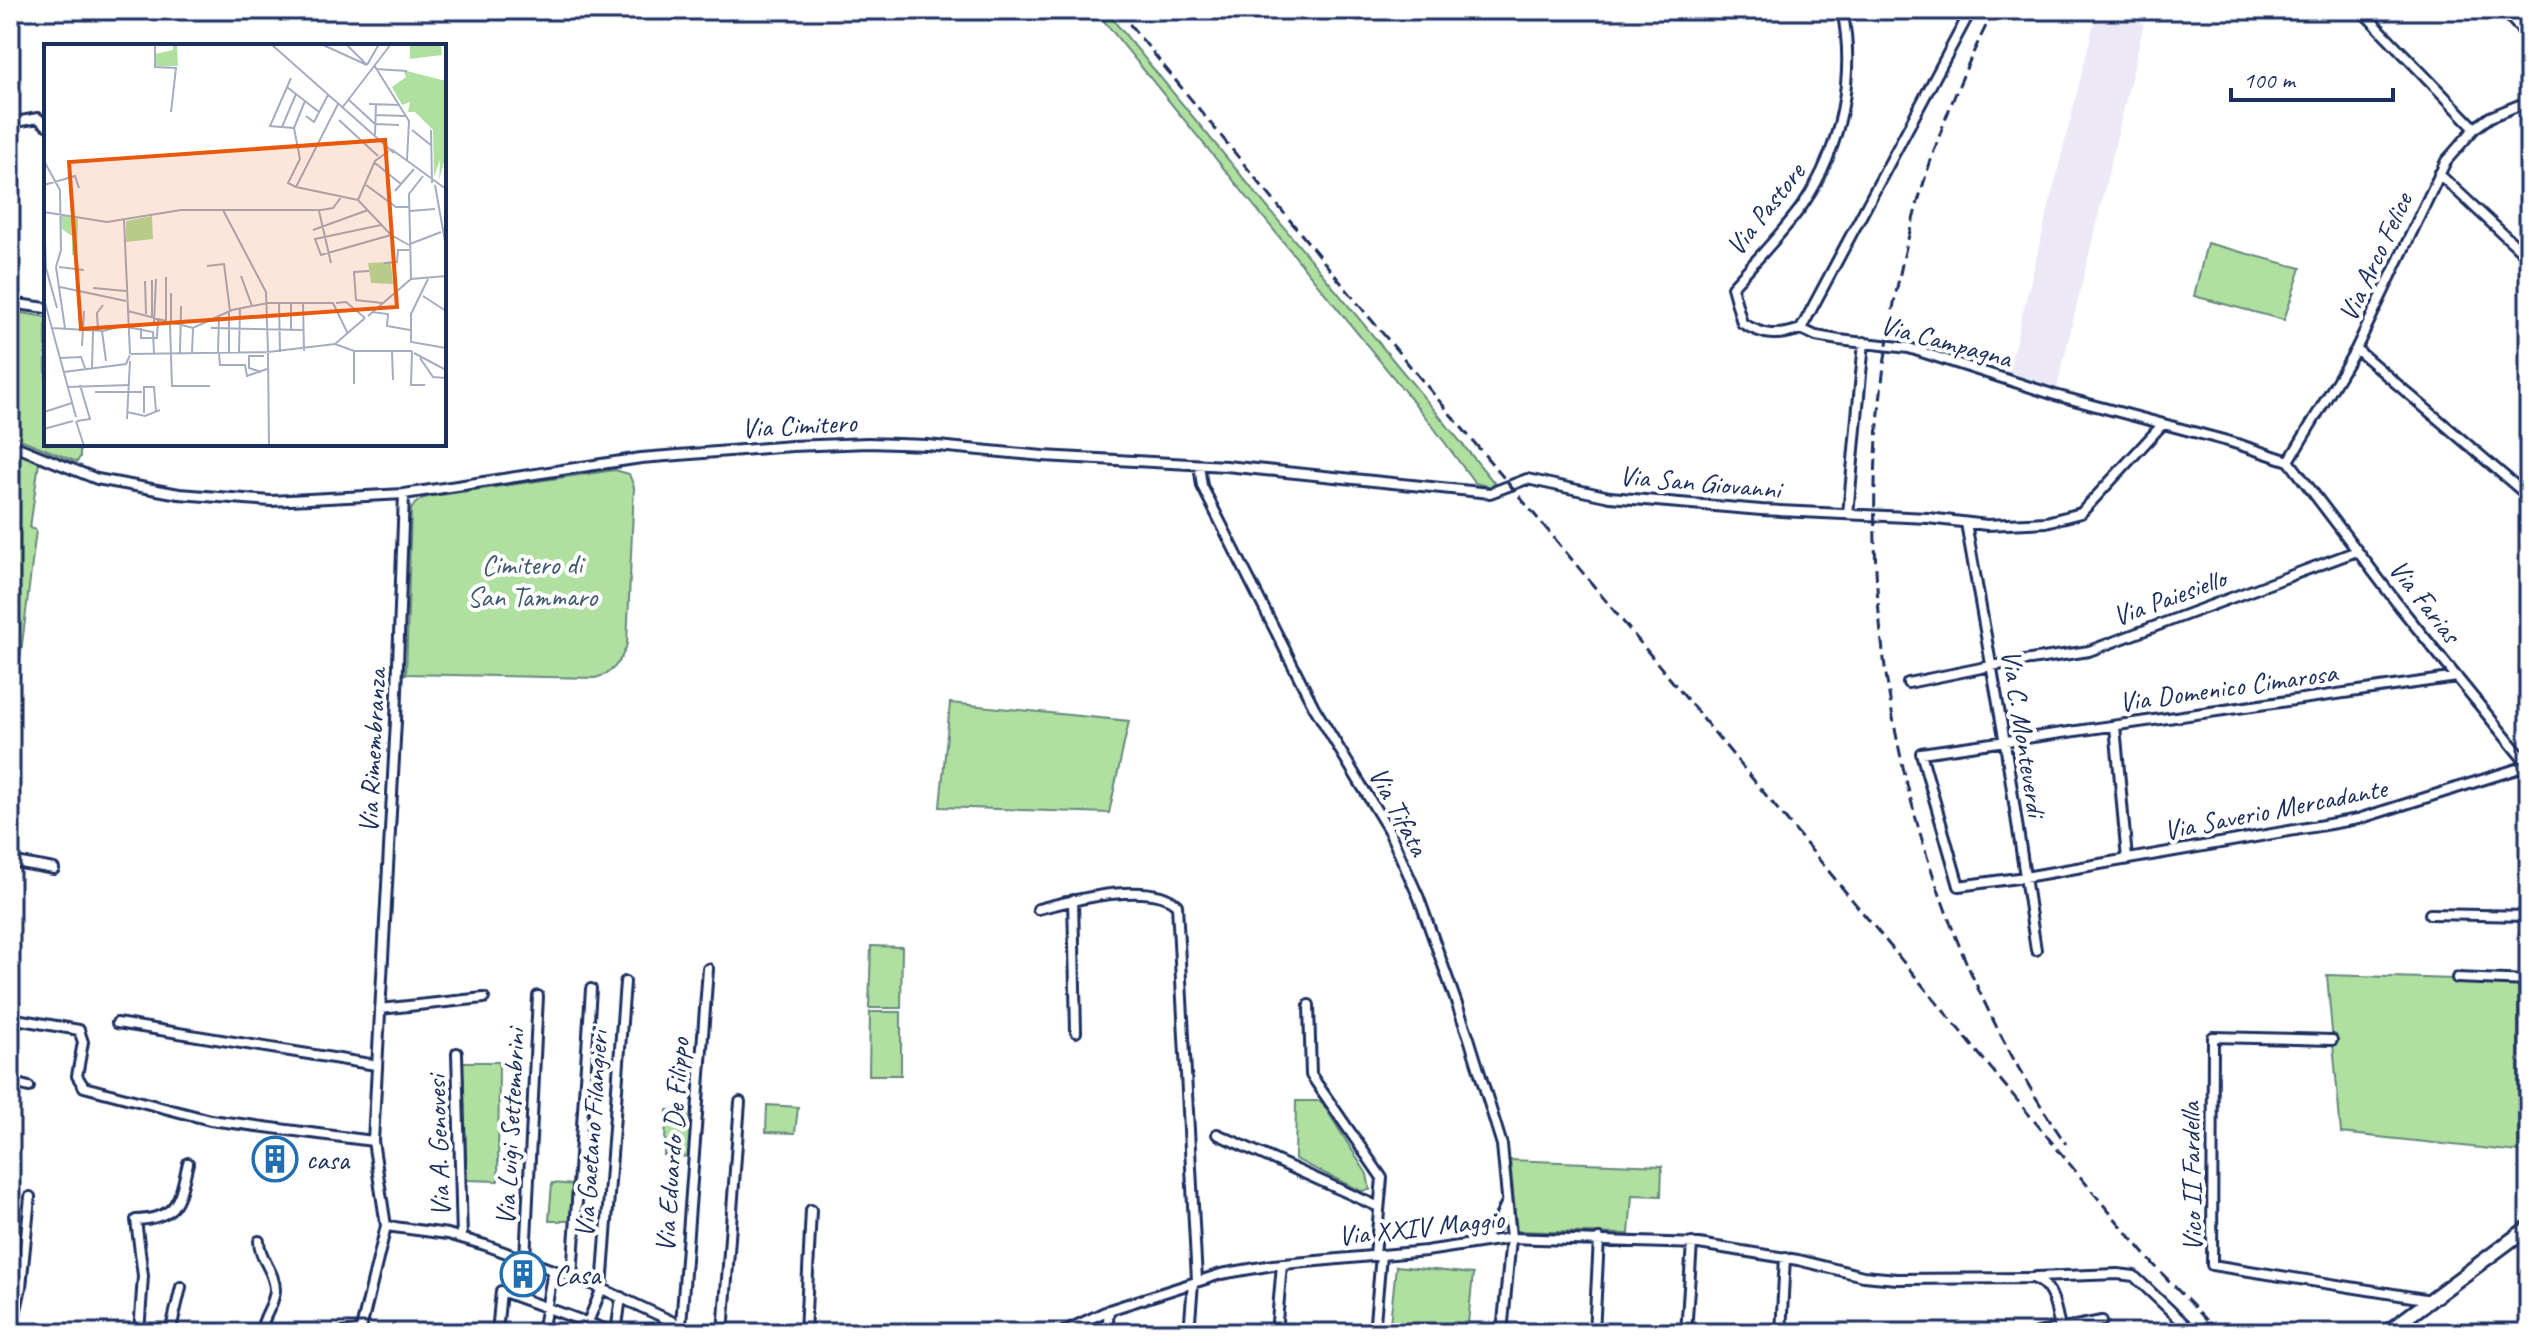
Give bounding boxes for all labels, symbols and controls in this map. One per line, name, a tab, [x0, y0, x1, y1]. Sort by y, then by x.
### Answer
inset map	[44, 44, 446, 446]
scale bar	[2231, 52, 2393, 102]
text: 100 m	[2243, 65, 2297, 95]
street label: Via Pastore	[1718, 154, 1813, 262]
street label: Via Arco Felice	[2330, 185, 2421, 327]
street label: Via Campagna	[1877, 307, 2017, 376]
street label: Via Cimitero	[741, 404, 859, 445]
street label: Via San Giovanni	[1618, 458, 1786, 507]
park label: Cimitero di San Tammaro	[467, 547, 599, 614]
street label: Via Farias	[2381, 552, 2470, 652]
street label: Via Paiesiello	[2108, 559, 2233, 634]
street label: Via C. Monteverdi	[1994, 647, 2055, 823]
street label: Via Domenico Cimarosa	[2117, 654, 2341, 720]
street label: Via Rimembranza	[350, 665, 394, 834]
street label: Via Tifata	[1361, 761, 1438, 863]
street label: Via Saverio Mercadante	[2161, 770, 2391, 848]
street label: Via Luigi Settembrini	[487, 1024, 533, 1226]
street label: Via Gaetano Filangieri	[566, 1025, 616, 1239]
street label: Via Eduardo De Filippo	[647, 1035, 697, 1253]
street label: Via A. Genovesi	[418, 1071, 458, 1217]
street label: Vico II Fardella	[2172, 1100, 2210, 1252]
building icon: casa	[251, 1135, 299, 1183]
place label: casa	[306, 1142, 351, 1177]
street label: Via XXIV Maggio	[1337, 1201, 1508, 1253]
building icon: Casa	[499, 1250, 547, 1298]
place label: Casa	[554, 1257, 602, 1292]

